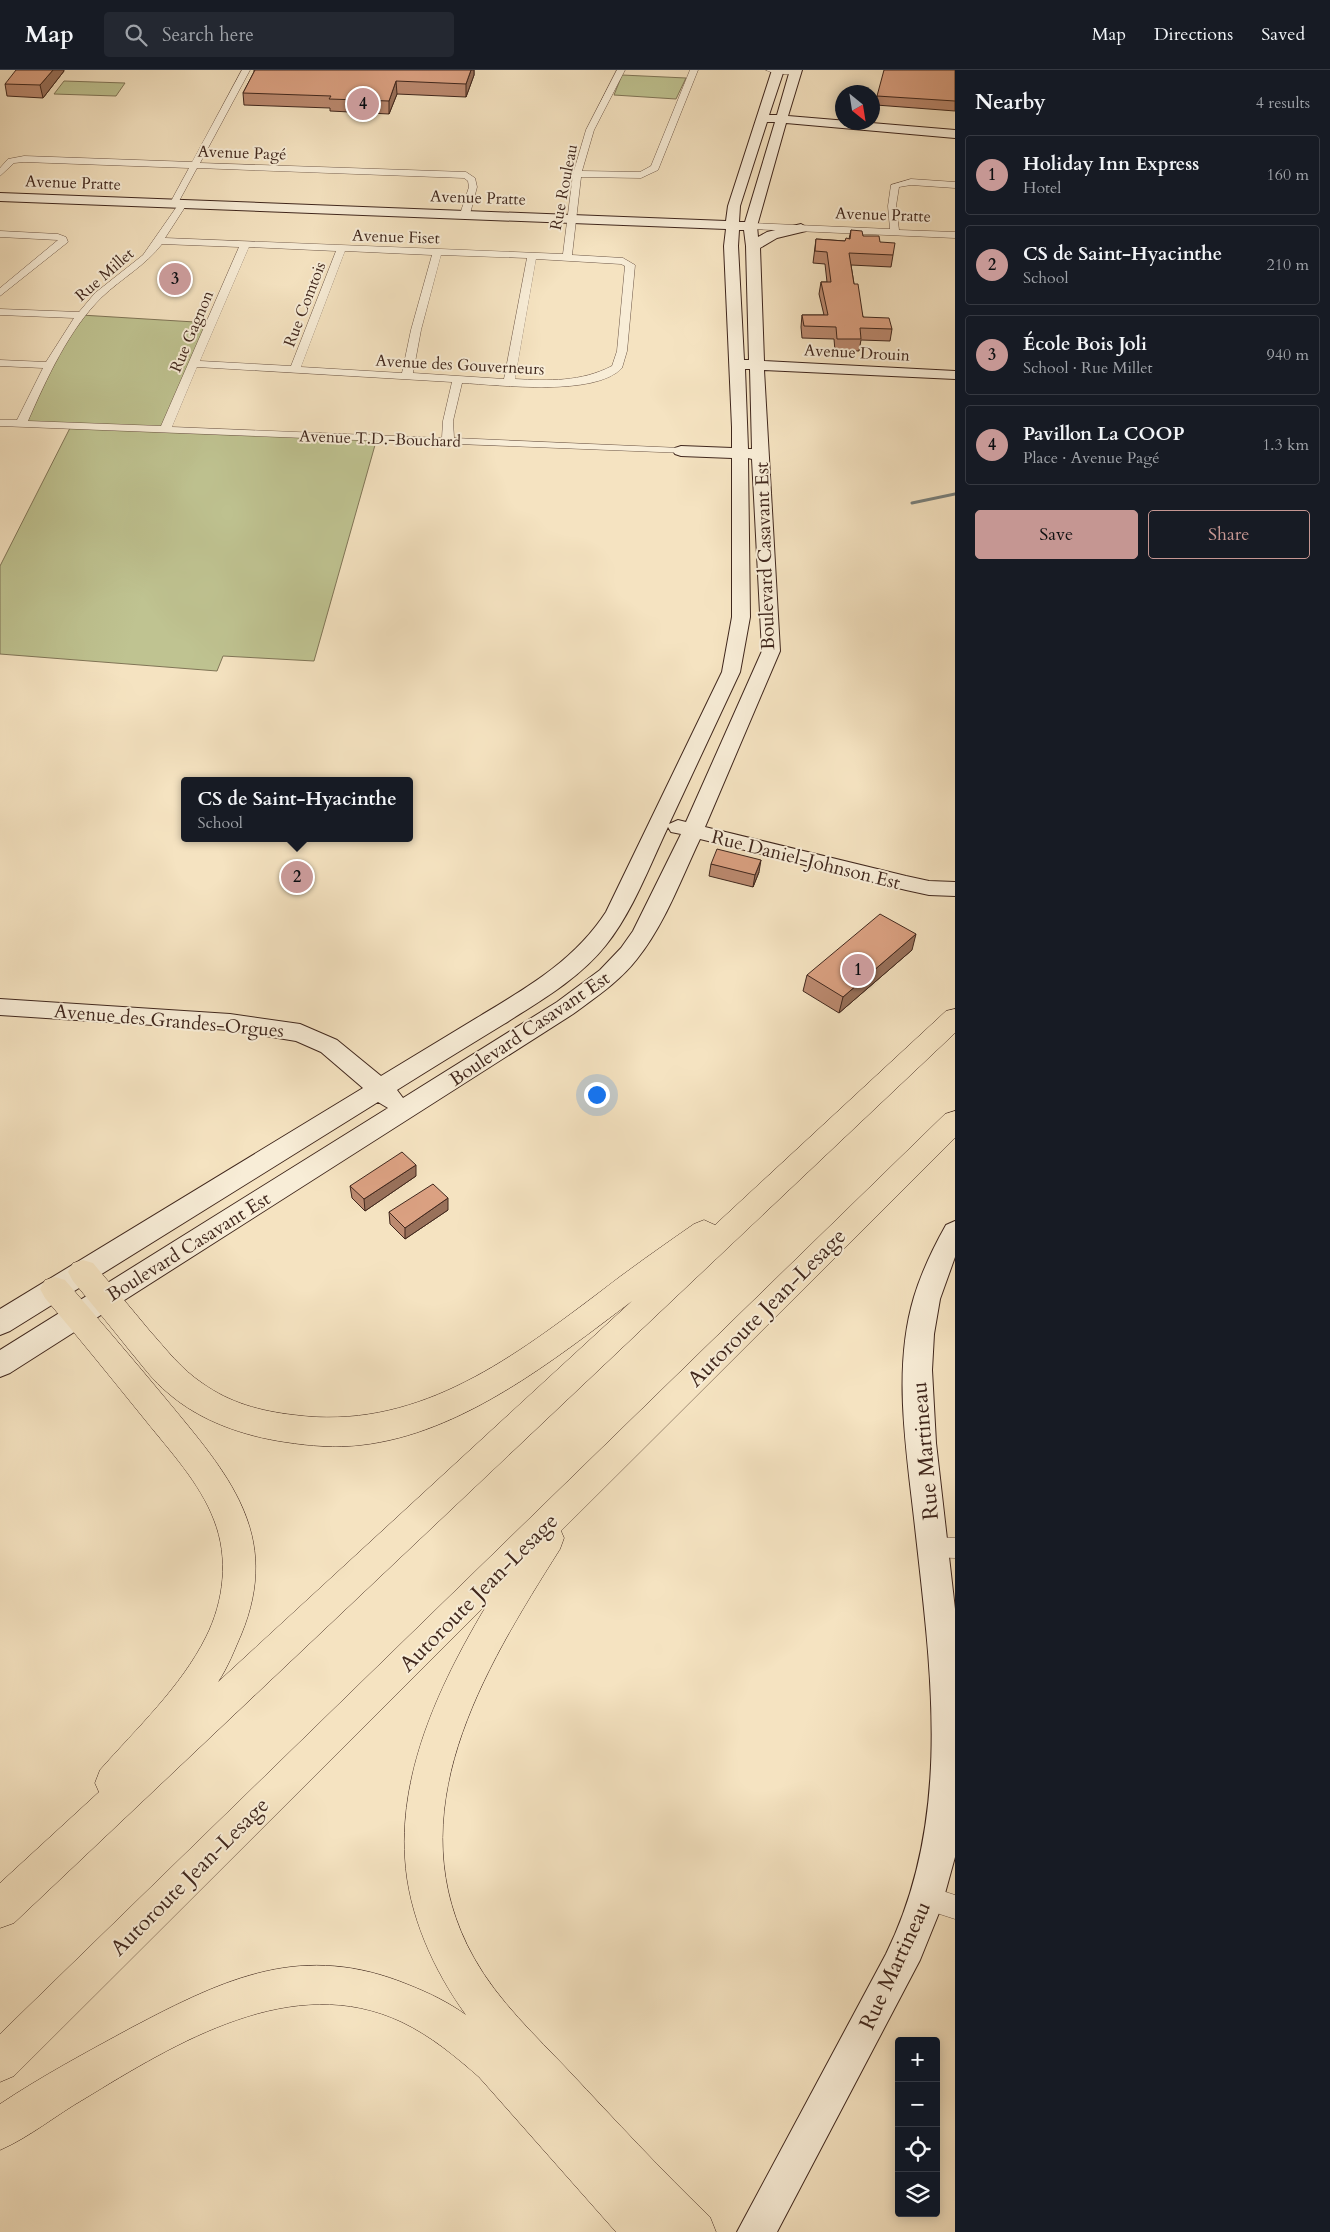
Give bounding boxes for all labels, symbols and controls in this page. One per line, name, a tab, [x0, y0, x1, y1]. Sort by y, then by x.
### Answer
search box	[104, 12, 454, 57]
text: Map	[25, 18, 74, 51]
icon: search	[122, 21, 150, 49]
text: Search here	[162, 22, 254, 48]
text: Map	[1092, 22, 1126, 47]
text: Directions	[1154, 22, 1233, 47]
text: Saved	[1261, 22, 1305, 47]
pin: 4	[347, 85, 379, 123]
north arrow	[835, 85, 880, 130]
text: Nearby	[975, 88, 1046, 117]
text: 4 results	[1256, 92, 1310, 114]
street label: Avenue Pagé	[197, 140, 287, 166]
street label: Rue Rouleau	[545, 142, 583, 232]
text: Holiday Inn Express	[1023, 151, 1199, 177]
text: 1	[988, 164, 996, 186]
text: 160 m	[1267, 164, 1309, 186]
street label: Avenue Pratte	[25, 170, 121, 196]
text: Hotel	[1023, 177, 1061, 199]
street label: Avenue Pratte	[430, 185, 526, 211]
street label: Avenue Pratte	[835, 202, 931, 228]
street label: Avenue Fiset	[352, 224, 440, 250]
text: CS de Saint-Hyacinthe	[1023, 241, 1222, 267]
street label: Rue Millet	[70, 243, 139, 307]
text: 2	[988, 254, 996, 276]
text: 210 m	[1267, 254, 1309, 276]
street label: Rue Comtois	[279, 259, 331, 350]
pin: 3	[159, 260, 191, 298]
text: School	[1023, 267, 1068, 289]
street label: Rue Gagnon	[165, 287, 219, 376]
text: École Bois Joli	[1023, 331, 1147, 357]
street label: Avenue Drouin	[803, 339, 910, 367]
text: 3	[988, 344, 996, 366]
text: 940 m	[1267, 344, 1309, 366]
street label: Avenue des Gouverneurs	[375, 350, 545, 380]
text: School · Rue Millet	[1023, 357, 1153, 379]
text: Pavillon La COOP	[1023, 421, 1185, 447]
street label: Avenue T.D.-Bouchard	[299, 425, 462, 453]
text: 4	[988, 434, 996, 456]
text: 1.3 km	[1262, 434, 1309, 456]
text: Place · Avenue Pagé	[1023, 447, 1159, 469]
street label: Boulevard Casavant Est	[749, 461, 781, 650]
button: Save	[975, 510, 1138, 559]
button: Share	[1148, 510, 1310, 559]
popup	[181, 777, 413, 842]
text: CS de Saint-Hyacinthe	[197, 786, 397, 812]
text: School	[197, 812, 243, 834]
street label: Rue Daniel-Johnson Est	[709, 824, 903, 896]
pin: 2	[281, 858, 313, 896]
pin: 1	[842, 951, 874, 989]
street label: Boulevard Casavant Est	[444, 965, 615, 1092]
street label: Avenue des Grandes-Orgues	[53, 998, 285, 1044]
your location	[584, 1082, 610, 1108]
street label: Boulevard Casavant Est	[102, 1186, 275, 1308]
street label: Autoroute Jean-Lesage	[681, 1222, 853, 1394]
street label: Rue Martineau	[904, 1381, 946, 1521]
street label: Autoroute Jean-Lesage	[393, 1507, 565, 1679]
street label: Autoroute Jean-Lesage	[104, 1791, 276, 1963]
street label: Rue Martineau	[852, 1896, 938, 2035]
map controls	[895, 2037, 940, 2217]
button: +	[895, 2037, 940, 2082]
button: −	[895, 2082, 940, 2127]
button: locate	[895, 2127, 940, 2172]
button: layers	[895, 2172, 940, 2217]

